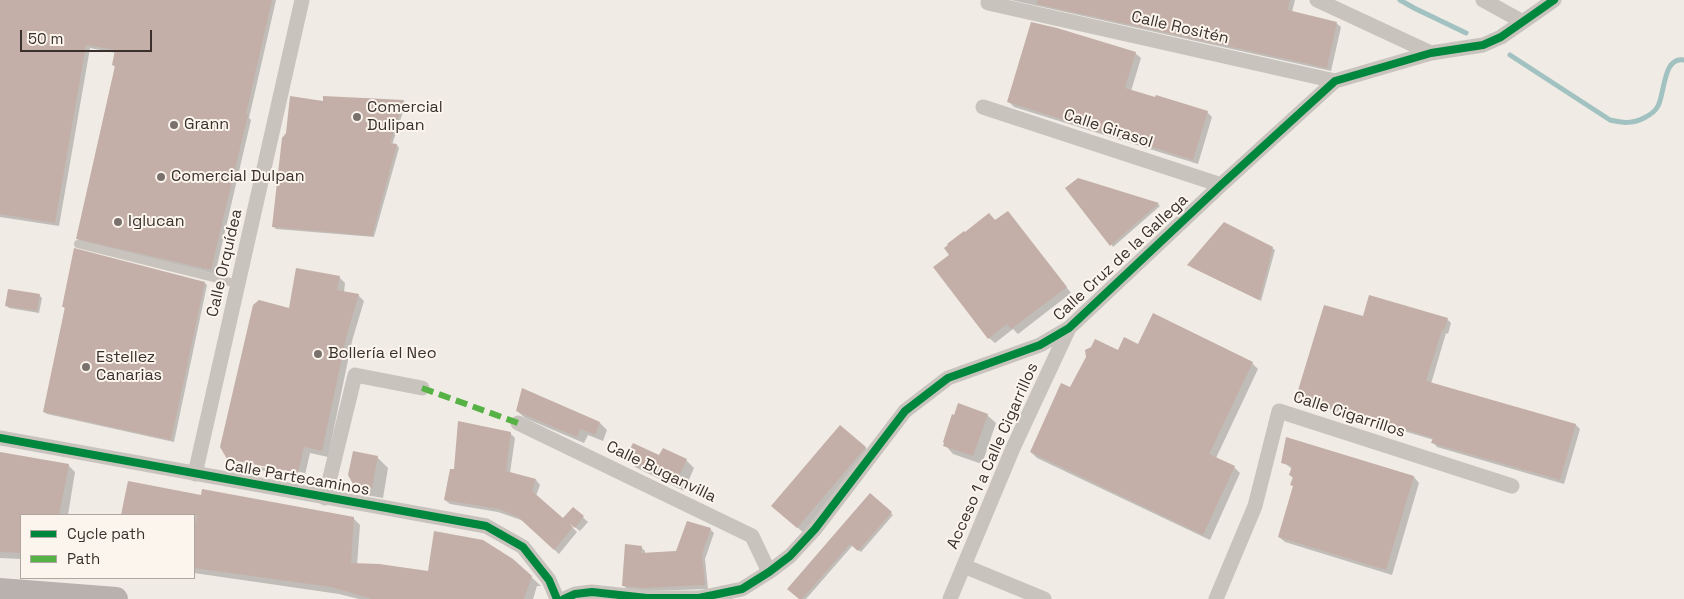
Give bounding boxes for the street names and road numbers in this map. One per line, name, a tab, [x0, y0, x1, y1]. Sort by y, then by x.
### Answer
street label: Calle Rositén	[1129, 7, 1231, 49]
street label: Calle Girasol	[1061, 106, 1155, 152]
street label: Calle Cruz de la Gallega	[1050, 191, 1192, 325]
street label: Calle Orquídea	[203, 207, 247, 319]
street label: Acceso 1 a Calle Cigarrillos	[943, 360, 1043, 552]
street label: Calle Cigarrillos	[1291, 388, 1407, 442]
street label: Calle Buganvilla	[603, 437, 719, 507]
street label: Calle Partecaminos	[223, 456, 371, 500]

